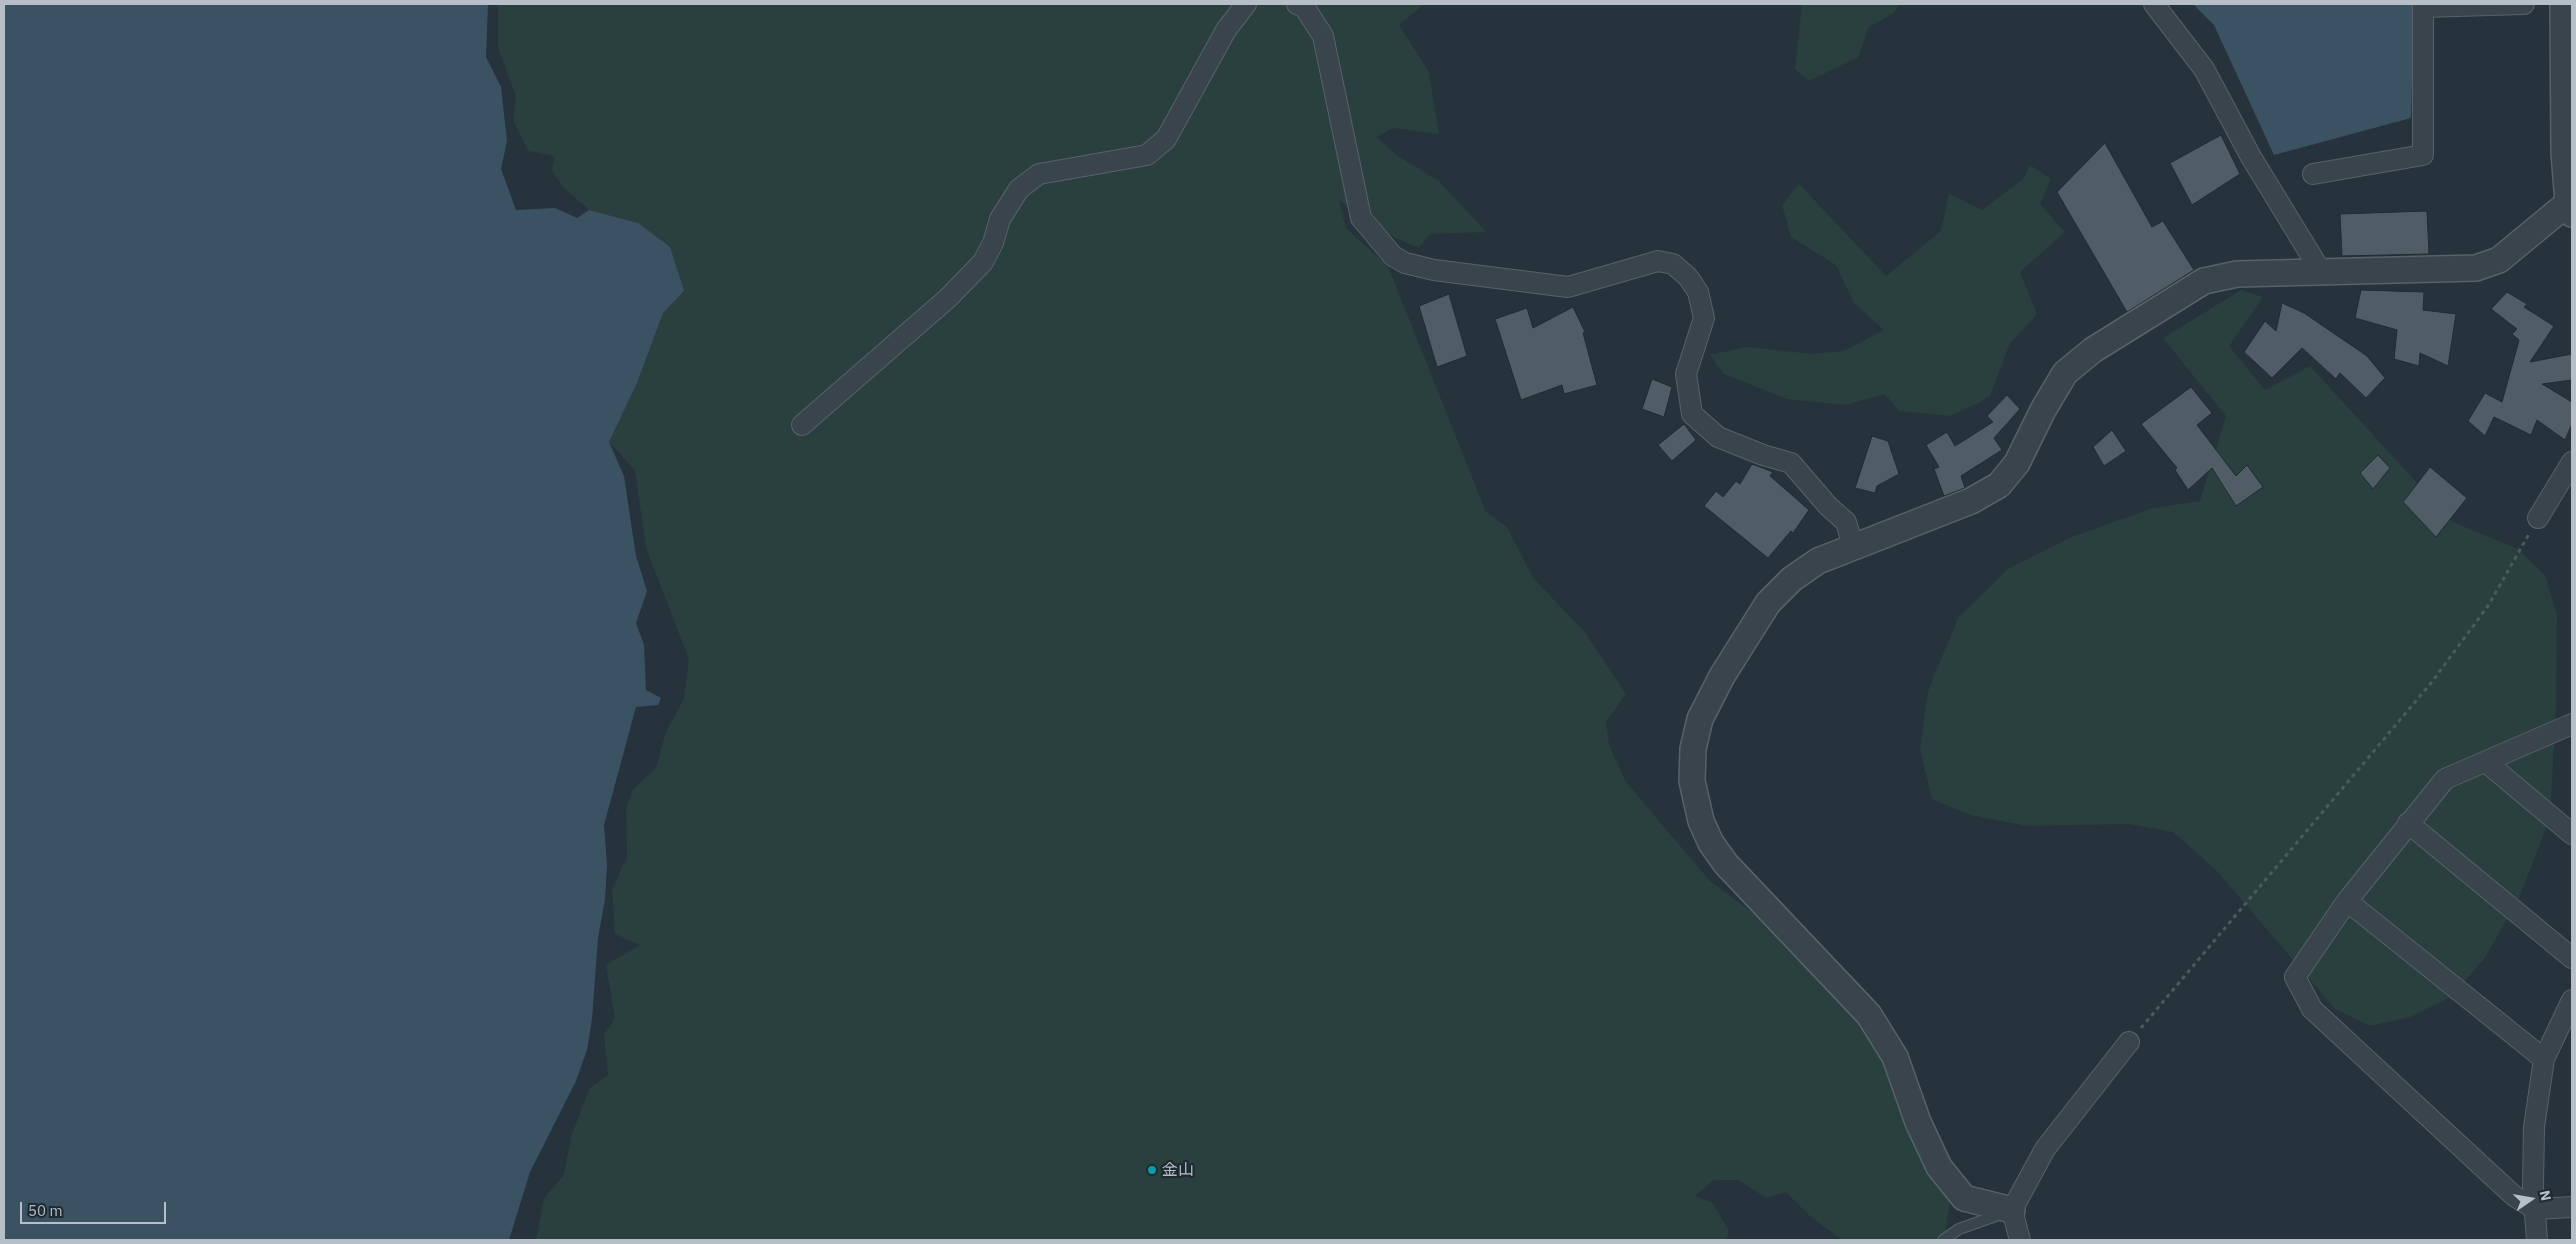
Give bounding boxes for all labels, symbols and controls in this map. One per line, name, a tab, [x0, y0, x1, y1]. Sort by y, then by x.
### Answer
place label: 金山	[1162, 1160, 1194, 1180]
marker: 金山	[1146, 1164, 1158, 1176]
north arrow	[2506, 1174, 2556, 1224]
text: N	[2536, 1189, 2556, 1203]
scale bar	[22, 1192, 169, 1224]
text: 50 m	[28, 1201, 63, 1220]

